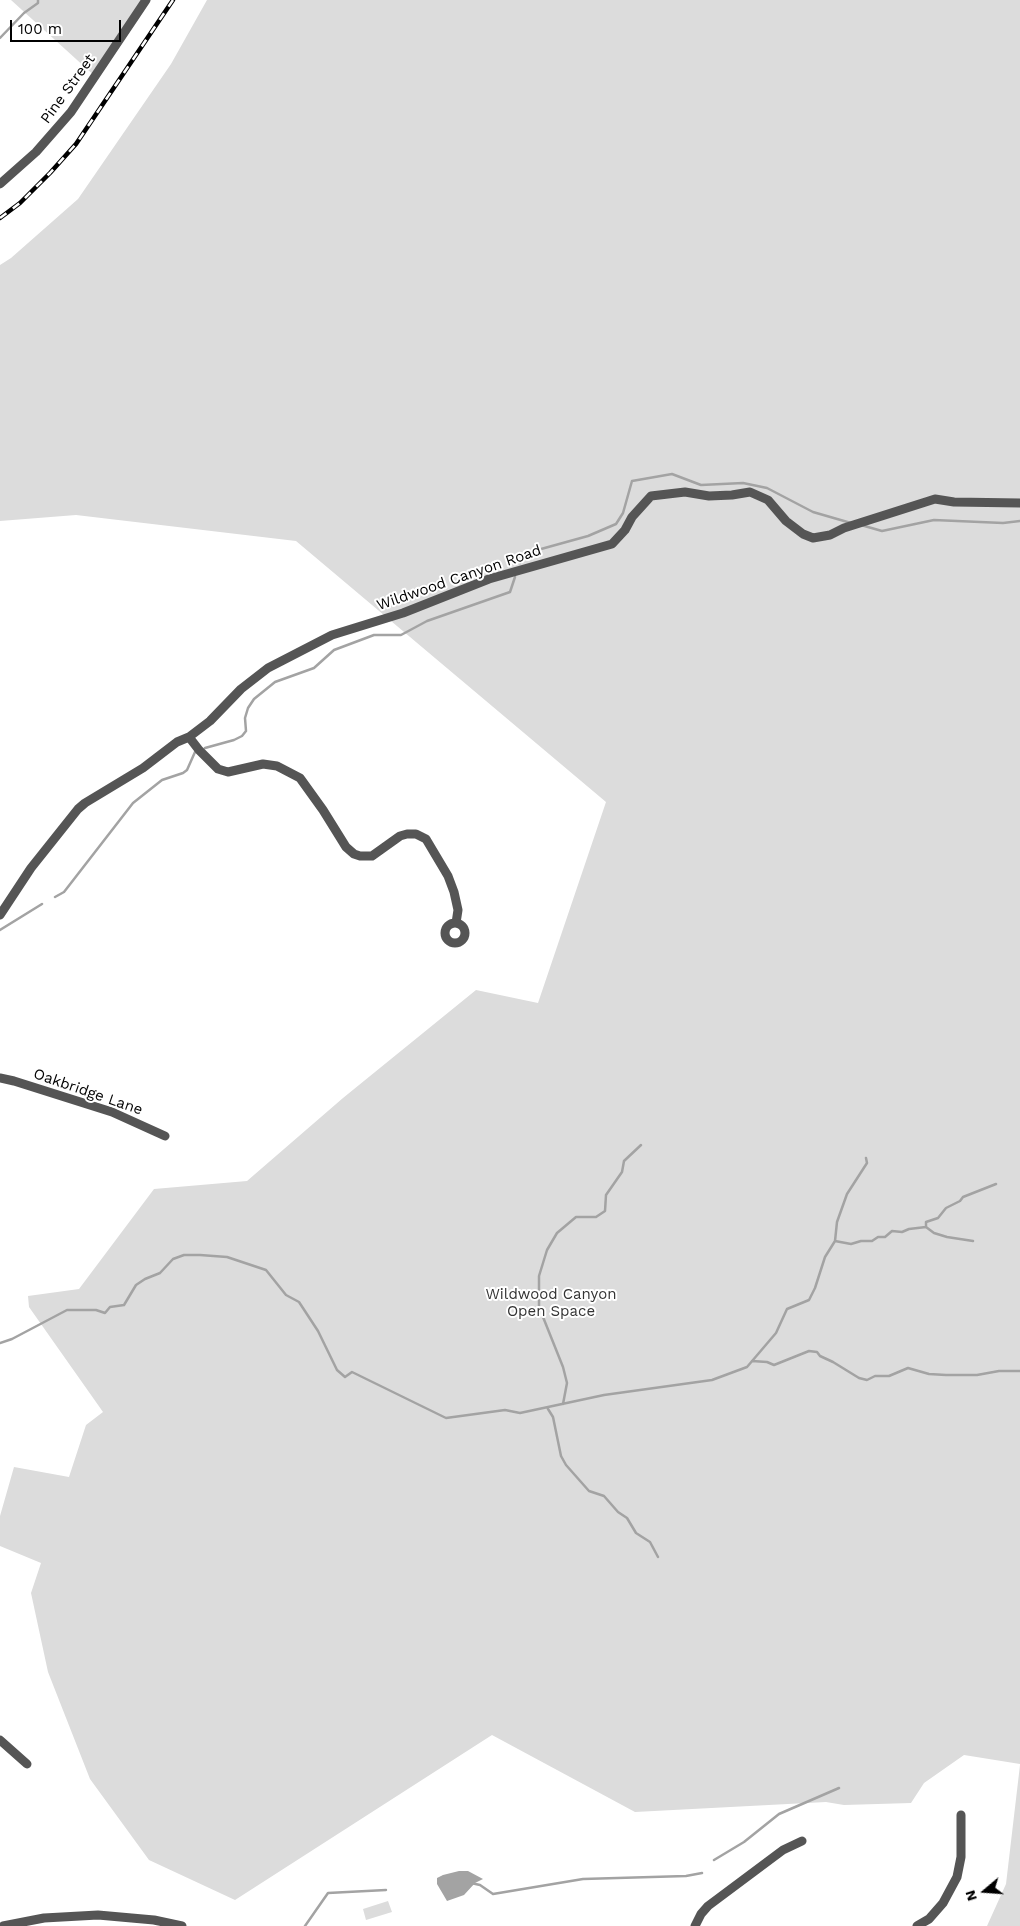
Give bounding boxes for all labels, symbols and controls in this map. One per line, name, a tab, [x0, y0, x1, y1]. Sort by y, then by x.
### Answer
scale bar	[12, 10, 124, 42]
text: 100 m	[18, 20, 62, 38]
street label: Pine Street	[37, 51, 99, 127]
street label: Wildwood Canyon Road	[374, 541, 544, 615]
street label: Oakbridge Lane	[31, 1065, 145, 1119]
park label: Wildwood Canyon Open Space	[485, 1286, 617, 1321]
north arrow	[960, 1866, 1010, 1916]
text: N	[962, 1888, 980, 1903]

